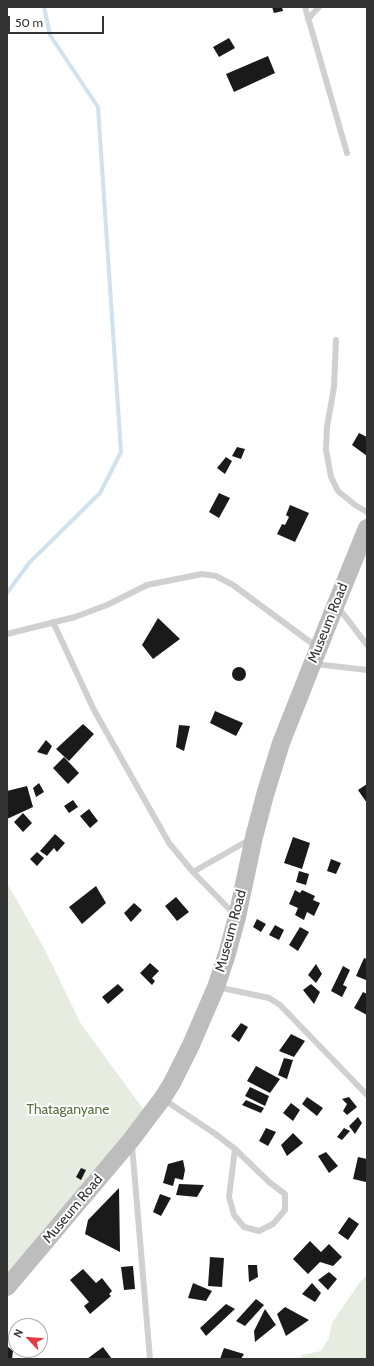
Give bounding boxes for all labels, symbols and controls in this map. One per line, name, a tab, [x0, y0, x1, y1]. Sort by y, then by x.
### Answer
scale bar	[10, 8, 106, 34]
text: 50 m	[15, 15, 43, 30]
street label: Museum Road	[304, 581, 352, 665]
street label: Museum Road	[212, 888, 250, 974]
park label: Thataganyane	[26, 1102, 110, 1118]
street label: Museum Road	[39, 1171, 107, 1247]
north arrow	[8, 1318, 48, 1358]
text: N	[10, 1327, 26, 1340]

